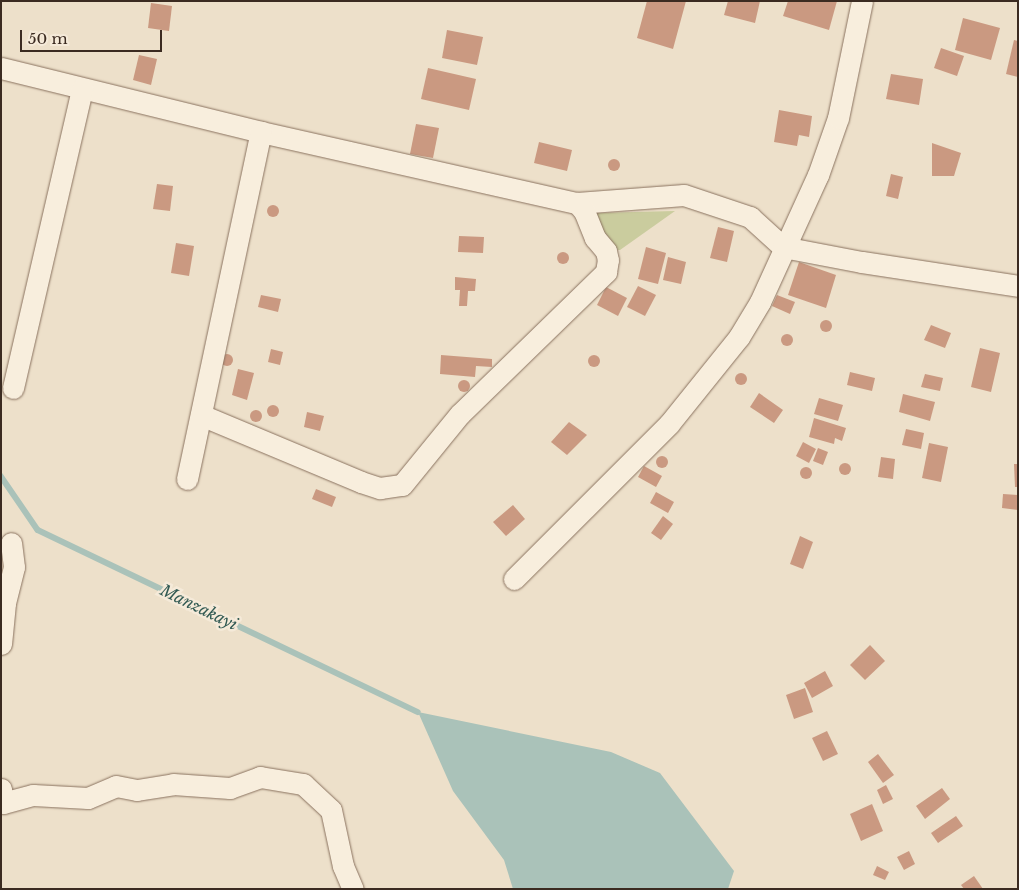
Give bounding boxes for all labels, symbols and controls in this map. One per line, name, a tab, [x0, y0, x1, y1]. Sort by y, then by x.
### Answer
scale bar	[22, 20, 165, 52]
text: 50 m	[28, 29, 68, 48]
water label: Manzakayi	[157, 580, 241, 634]

